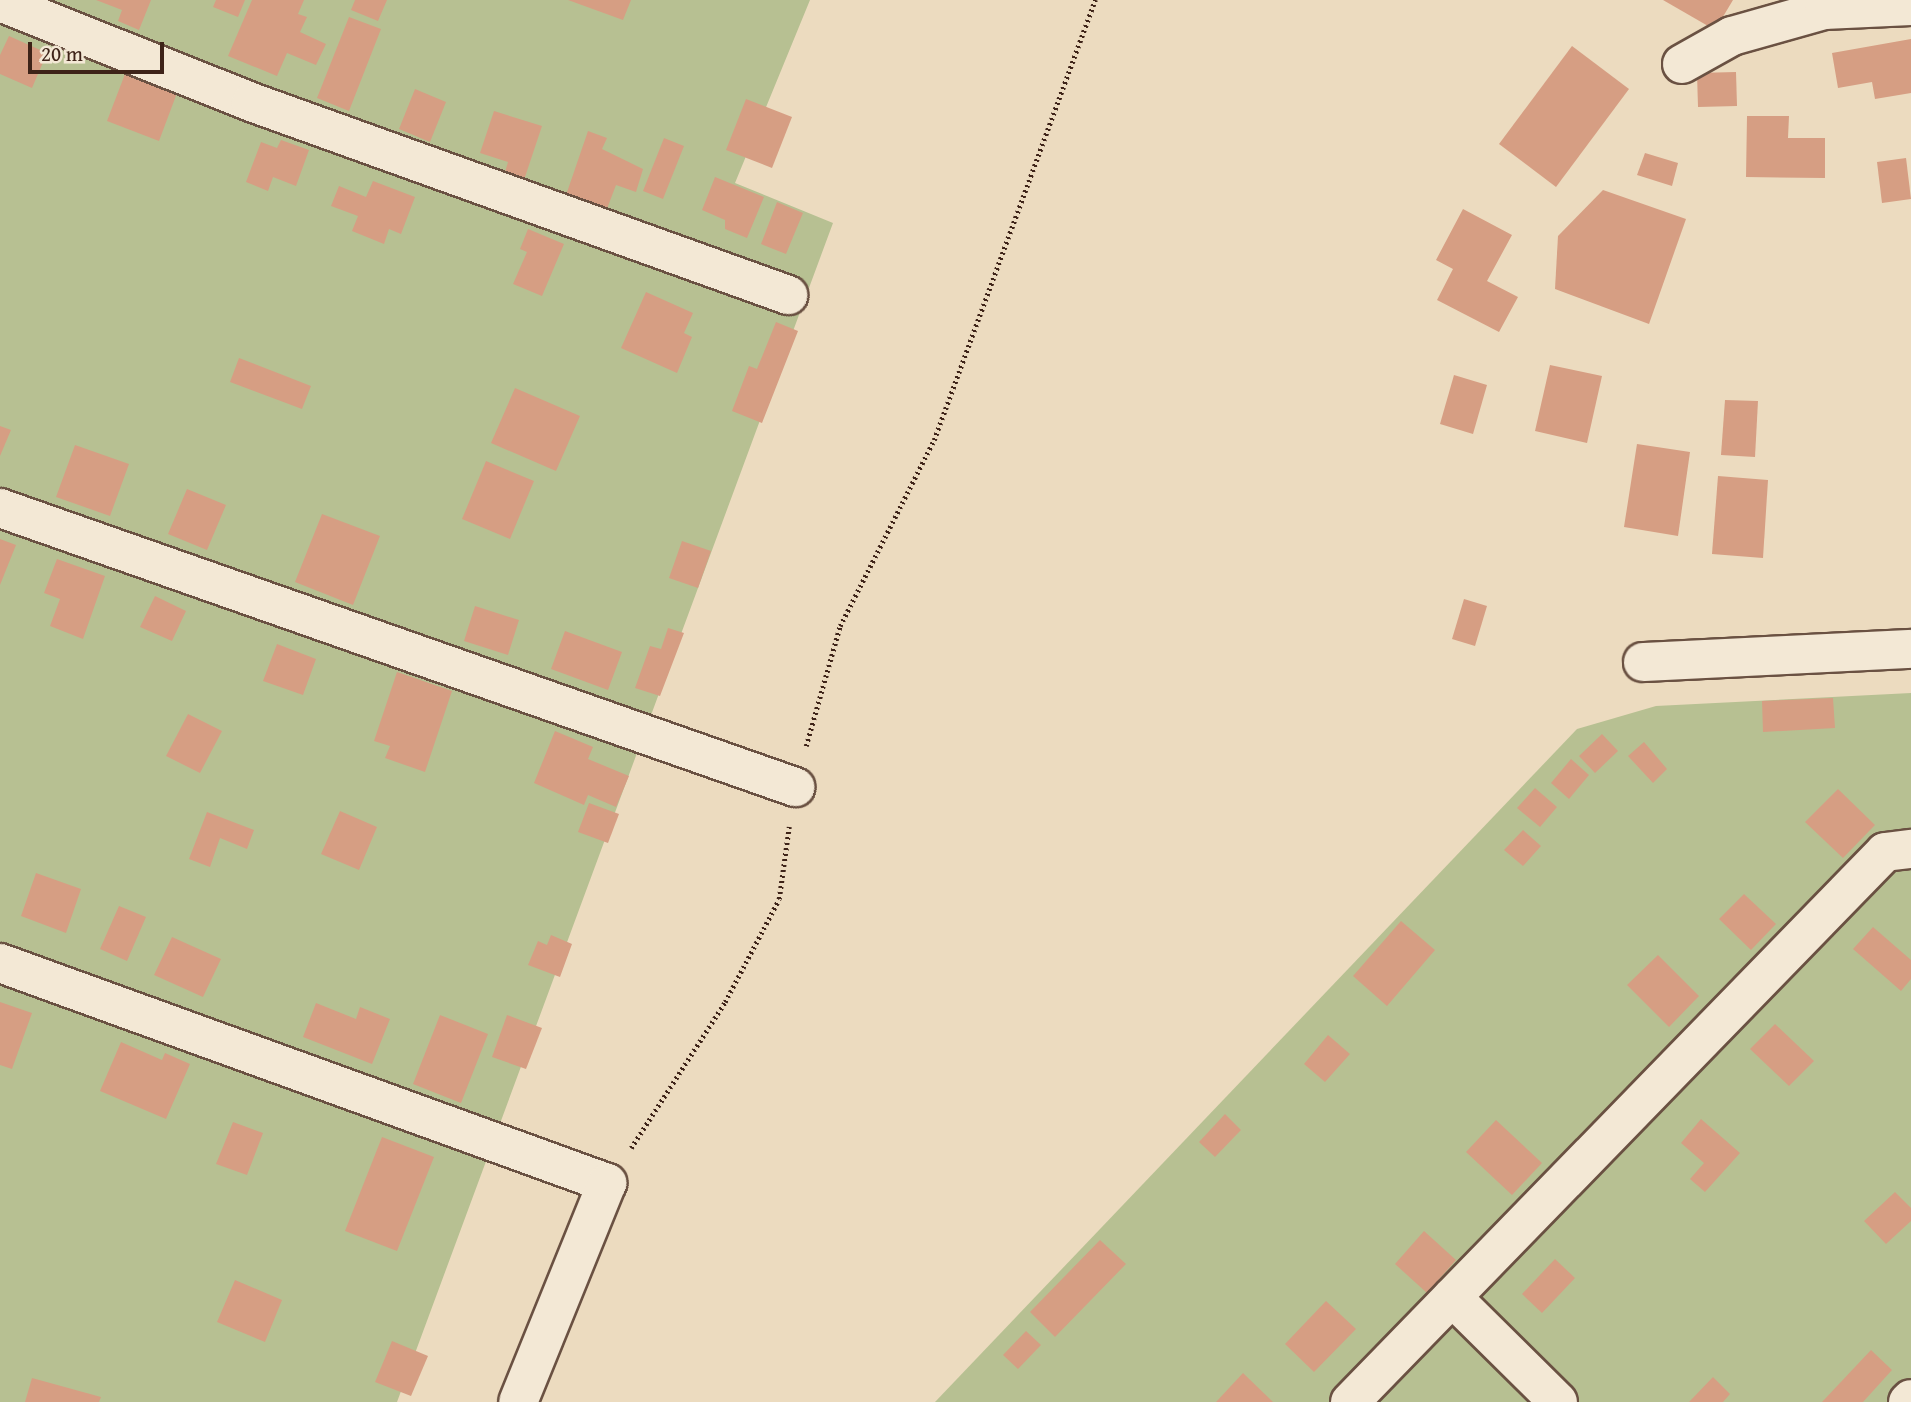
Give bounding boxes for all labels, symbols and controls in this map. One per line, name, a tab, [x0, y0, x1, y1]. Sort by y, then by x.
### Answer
scale bar	[32, 28, 168, 72]
text: 20 m	[41, 38, 83, 69]

